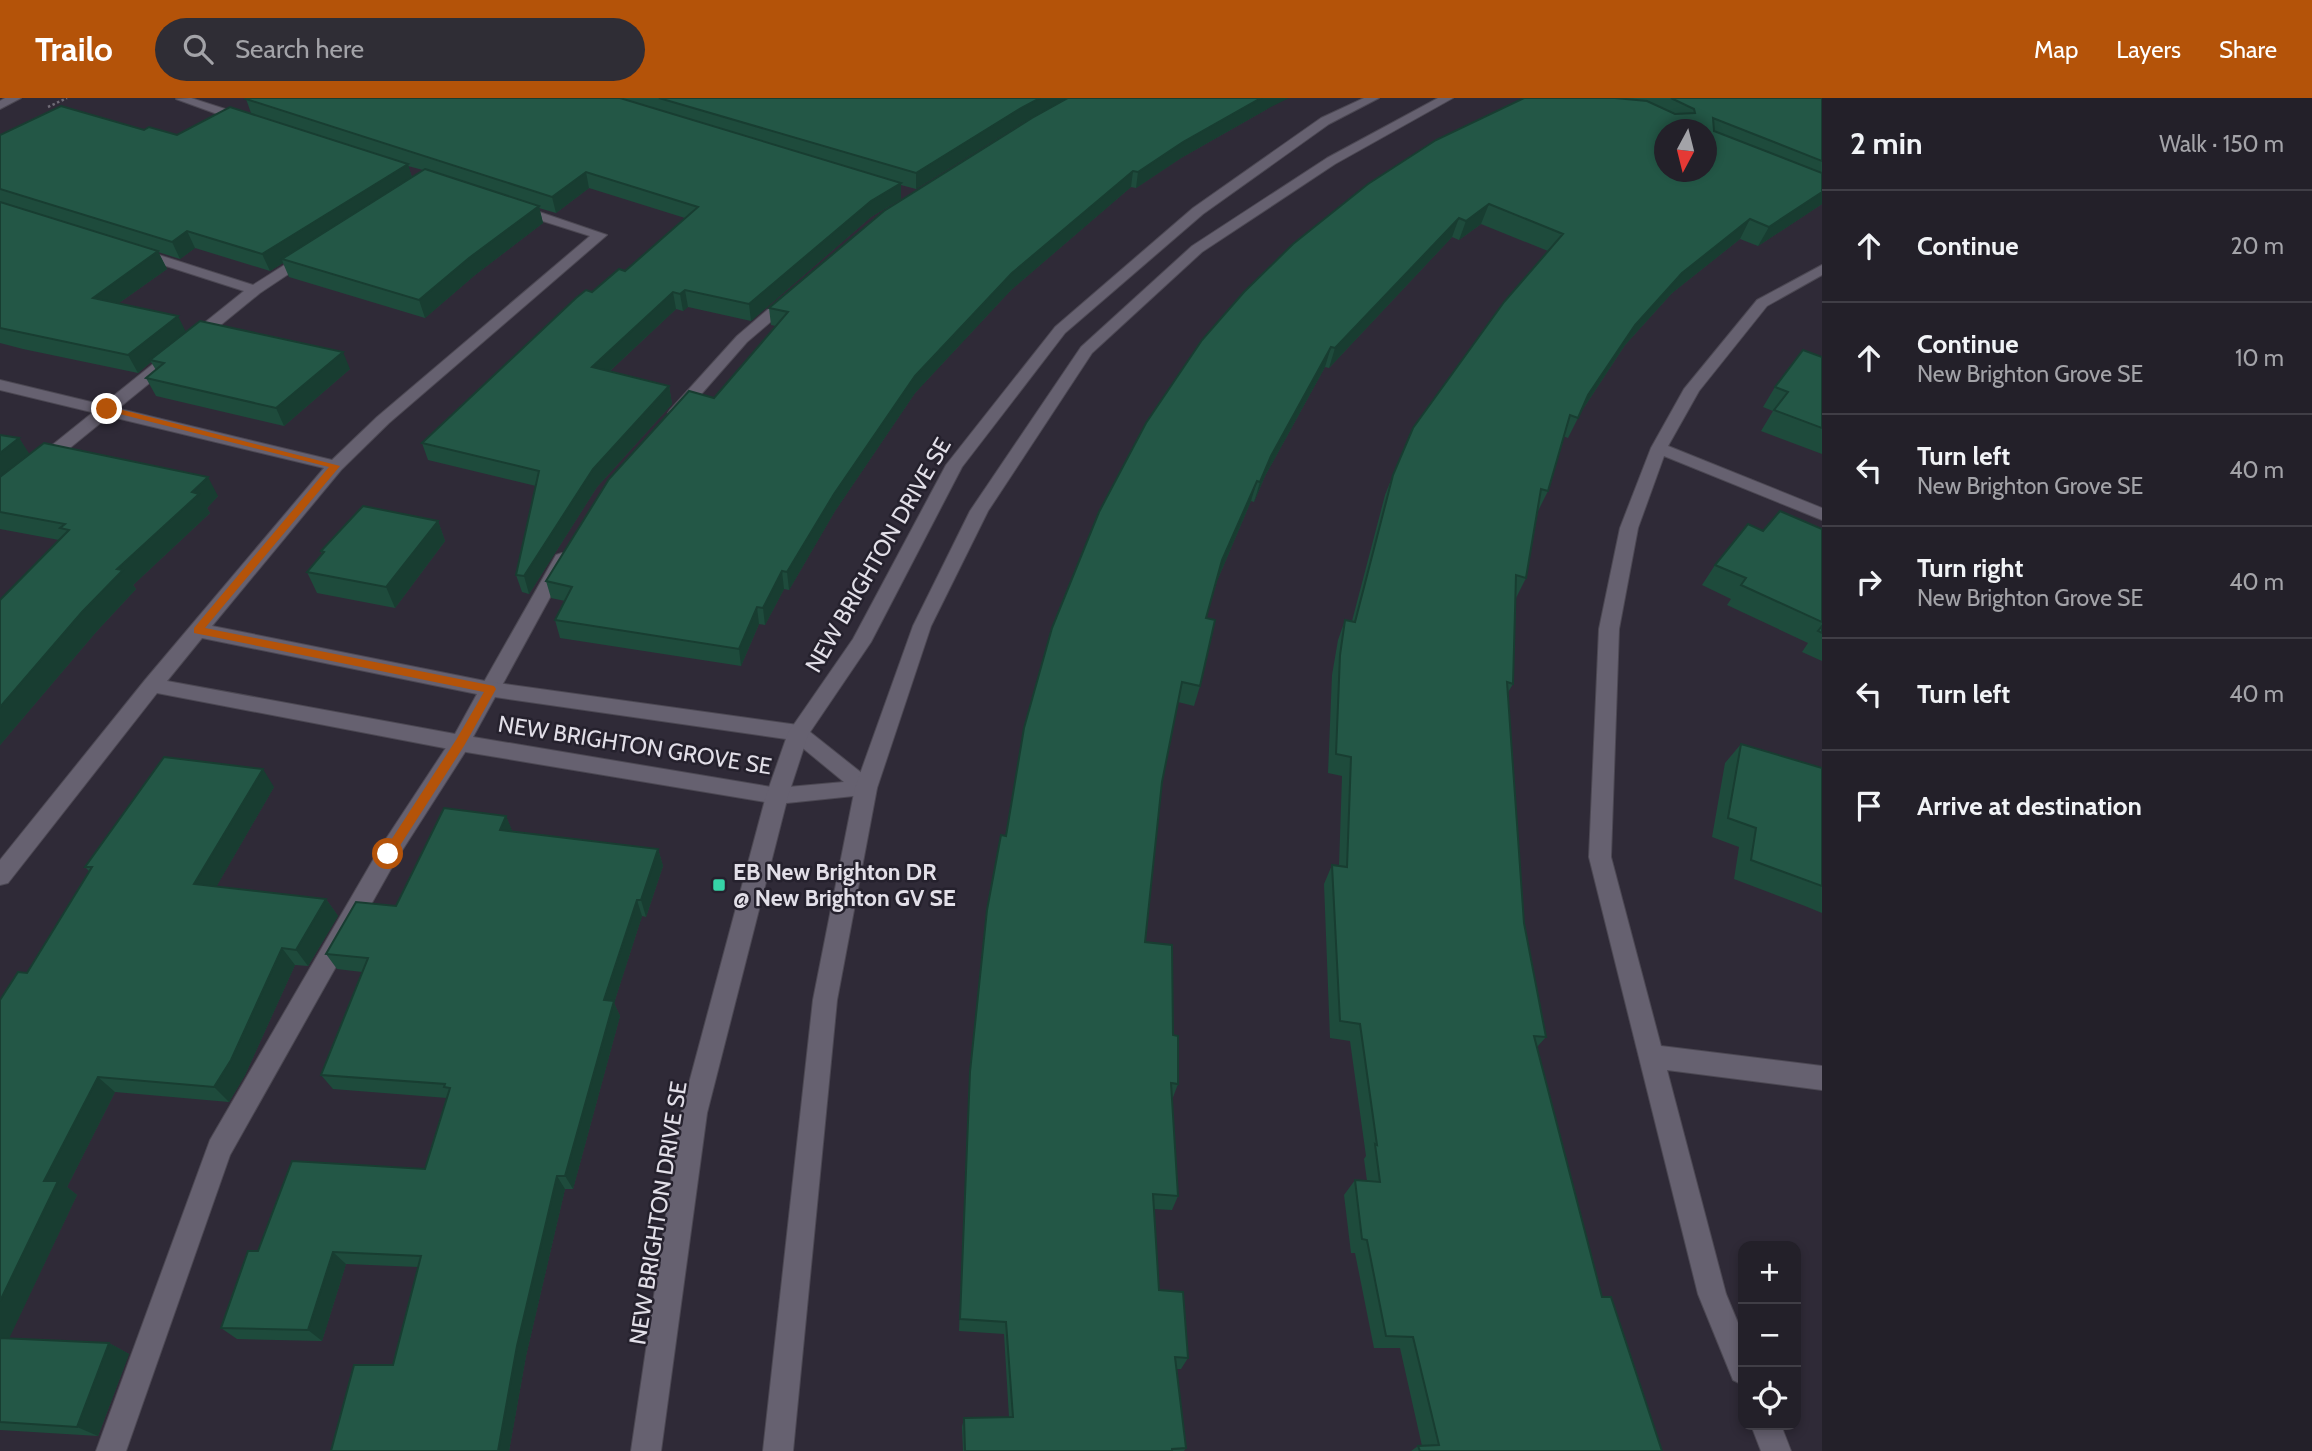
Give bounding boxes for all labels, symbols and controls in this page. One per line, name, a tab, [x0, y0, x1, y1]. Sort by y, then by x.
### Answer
search box	[155, 18, 645, 81]
text: Trailo	[35, 29, 113, 69]
icon: search	[179, 30, 217, 68]
text: Search here	[235, 33, 364, 65]
text: Map	[2034, 35, 2078, 64]
text: Layers	[2116, 35, 2181, 64]
text: Share	[2219, 35, 2277, 64]
north arrow	[1654, 119, 1717, 182]
text: 2 min	[1850, 125, 1922, 162]
text: Walk · 150 m	[2159, 130, 2284, 158]
icon: ahead	[1850, 227, 1888, 265]
text: Continue	[1917, 230, 2019, 262]
text: 20 m	[2231, 232, 2284, 260]
text: Continue	[1917, 328, 2019, 360]
icon: ahead	[1850, 339, 1888, 377]
text: 10 m	[2235, 344, 2284, 372]
text: New Brighton Grove SE	[1917, 360, 2143, 388]
route end	[91, 393, 122, 424]
street label: NEW BRIGHTON DRIVE SE	[799, 433, 957, 677]
text: Turn left	[1917, 440, 2010, 472]
icon: left	[1850, 451, 1888, 489]
text: 40 m	[2229, 456, 2284, 484]
text: New Brighton Grove SE	[1917, 472, 2143, 500]
text: Turn right	[1917, 552, 2023, 584]
icon: right	[1850, 563, 1888, 601]
text: 40 m	[2229, 568, 2284, 596]
text: New Brighton Grove SE	[1917, 584, 2143, 612]
icon: left	[1850, 675, 1888, 713]
text: Turn left	[1917, 678, 2010, 710]
text: 40 m	[2229, 680, 2284, 708]
street label: NEW BRIGHTON GROVE SE	[496, 710, 774, 780]
icon: arrive	[1850, 787, 1888, 825]
text: Arrive at destination	[1917, 790, 2142, 822]
route start	[372, 838, 403, 869]
place label: EB New Brighton DR @ New Brighton GV SE	[733, 858, 956, 912]
marker: EB New Brighton DR @ New Brighton GV SE	[711, 877, 727, 893]
street label: NEW BRIGHTON DRIVE SE	[623, 1079, 693, 1347]
map controls	[1738, 1241, 1801, 1430]
button: +	[1738, 1241, 1801, 1304]
button: −	[1738, 1304, 1801, 1367]
button: locate	[1738, 1367, 1801, 1430]

